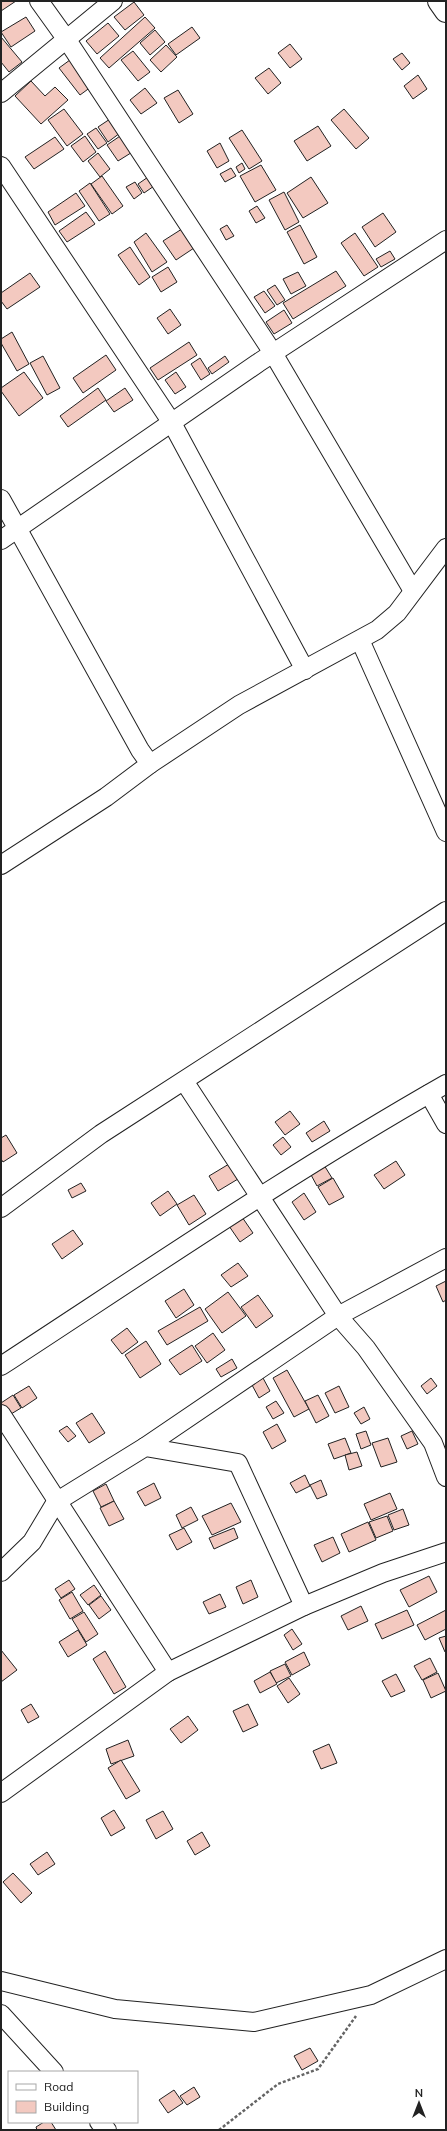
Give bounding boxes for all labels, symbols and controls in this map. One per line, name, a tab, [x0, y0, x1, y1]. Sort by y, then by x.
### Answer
legend	[8, 2071, 138, 2123]
text: Road	[44, 2079, 73, 2094]
north arrow	[399, 2083, 439, 2123]
text: N	[415, 2086, 423, 2100]
text: Building	[44, 2099, 89, 2114]

